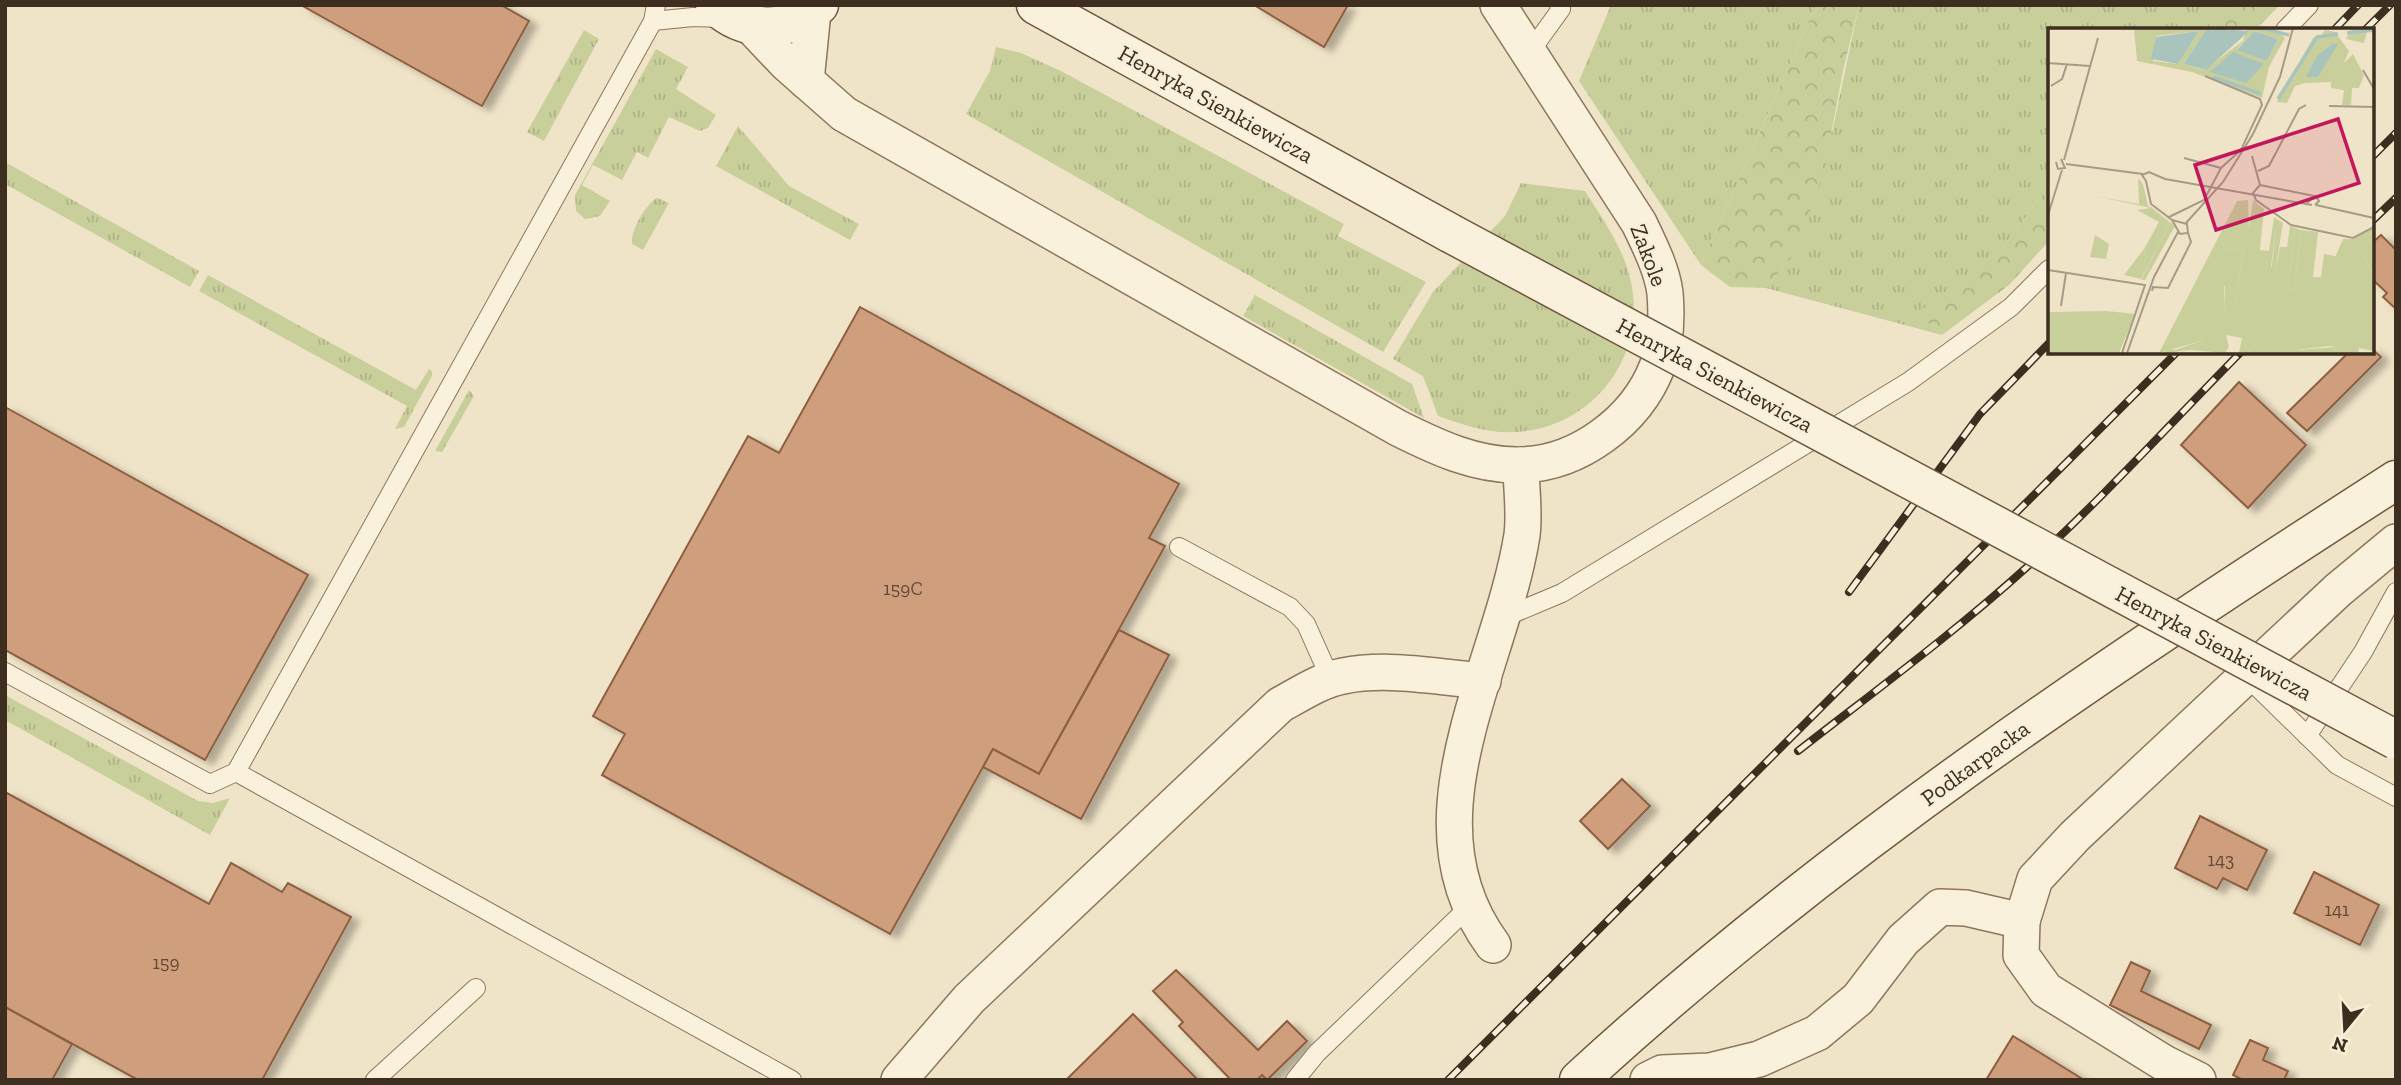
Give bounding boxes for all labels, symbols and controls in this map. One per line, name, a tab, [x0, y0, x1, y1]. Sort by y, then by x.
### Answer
inset map	[2048, 28, 2373, 354]
street label: Henryka Sienkiewicza	[1114, 39, 1318, 169]
street label: Zakole	[1624, 220, 1674, 290]
street label: Henryka Sienkiewicza	[1612, 311, 1818, 439]
house number: 159C	[883, 577, 923, 600]
street label: Henryka Sienkiewicza	[2111, 579, 2317, 707]
street label: Podkarpacka	[1915, 714, 2035, 812]
house number: 143	[2208, 848, 2234, 871]
house number: 141	[2325, 898, 2349, 921]
house number: 159	[152, 951, 180, 974]
north arrow	[2310, 994, 2380, 1064]
text: N	[2329, 1032, 2350, 1058]

